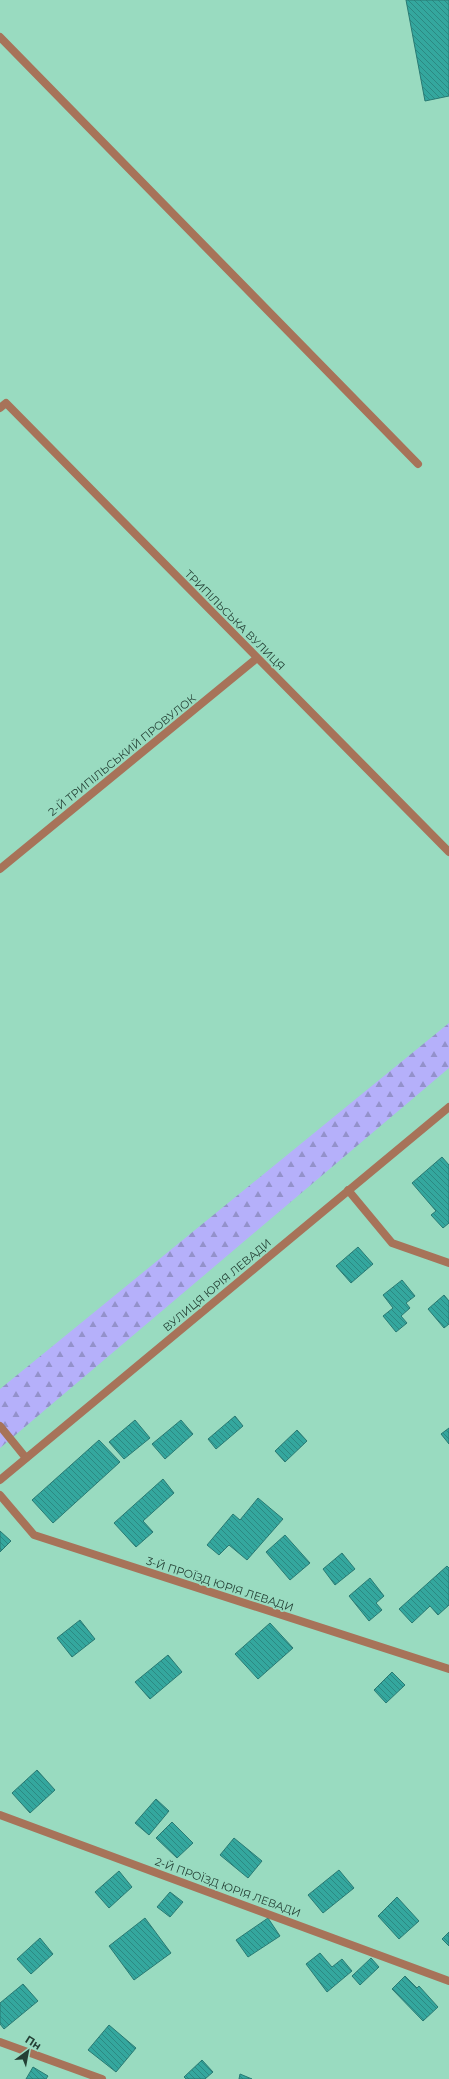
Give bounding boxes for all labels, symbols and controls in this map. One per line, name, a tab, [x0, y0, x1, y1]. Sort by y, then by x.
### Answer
street label: ТРИПІЛЬСЬКА ВУЛИЦЯ	[182, 567, 288, 673]
street label: 2-Й ТРИПІЛЬСЬКИЙ ПРОВУЛОК	[45, 691, 199, 819]
street label: ВУЛИЦЯ ЮРІЯ ЛЕВАДИ	[160, 1236, 274, 1334]
street label: 3-Й ПРОЇЗД ЮРІЯ ЛЕВАДИ	[145, 1554, 295, 1614]
street label: 2-Й ПРОЇЗД ЮРІЯ ЛЕВАДИ	[153, 1854, 303, 1920]
north arrow	[8, 2031, 48, 2071]
text: Пн	[23, 2032, 44, 2053]

